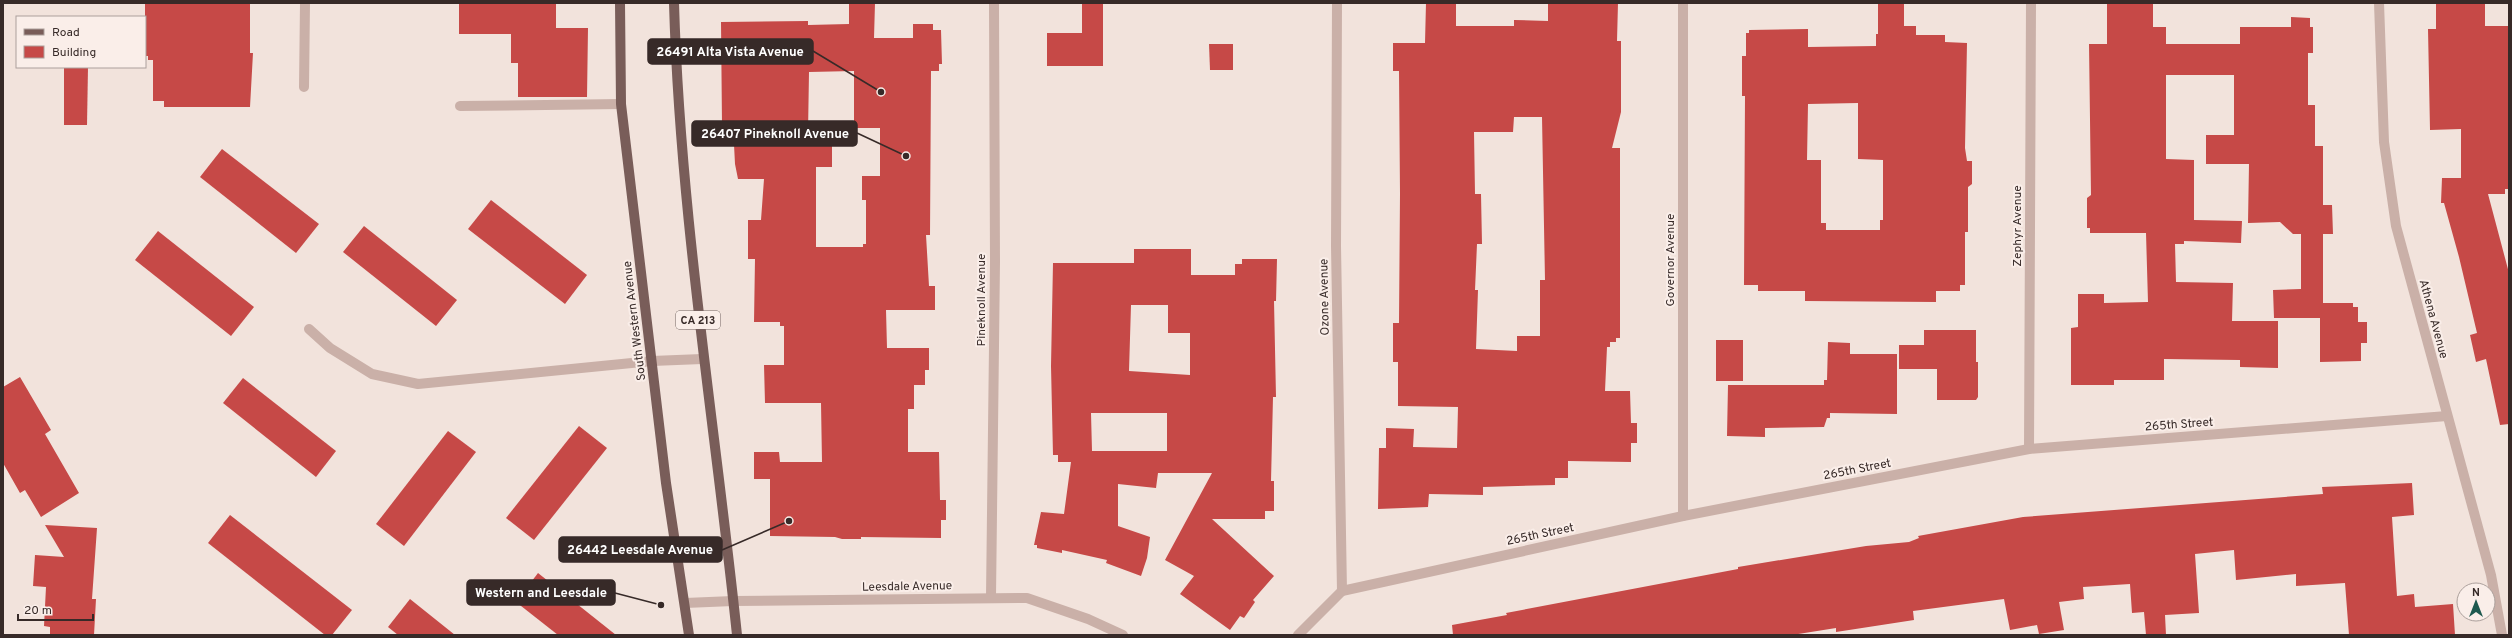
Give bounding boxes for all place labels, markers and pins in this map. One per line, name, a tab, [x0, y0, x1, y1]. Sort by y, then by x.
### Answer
callout: 26491 Alta Vista Avenue	[648, 39, 813, 64]
callout: 26407 Pineknoll Avenue	[692, 121, 857, 146]
callout: 26442 Leesdale Avenue	[559, 537, 722, 562]
callout: Western and Leesdale	[467, 580, 615, 605]

